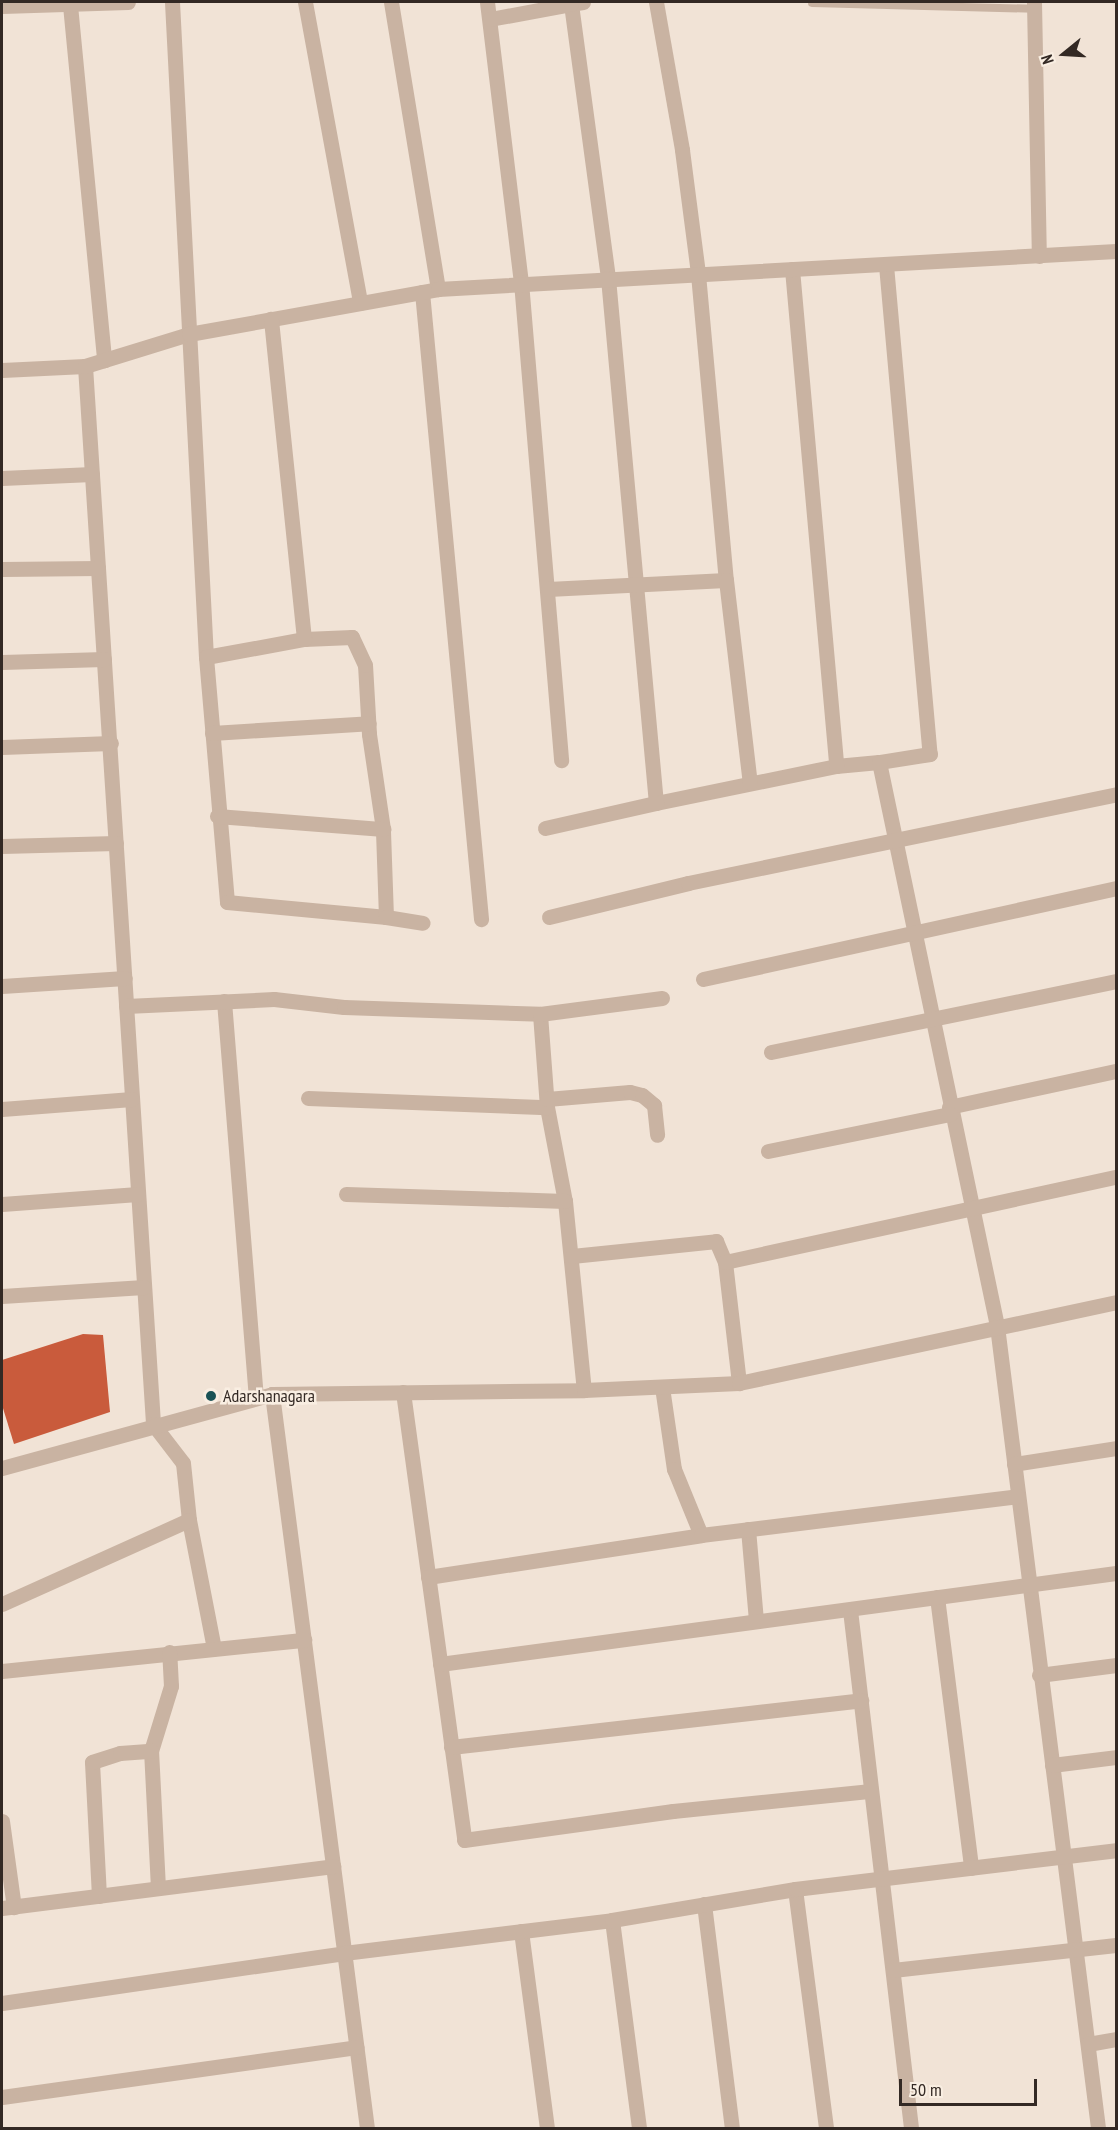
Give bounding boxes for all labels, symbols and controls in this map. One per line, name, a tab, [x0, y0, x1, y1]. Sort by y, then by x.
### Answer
north arrow	[1034, 24, 1094, 84]
text: N	[1036, 52, 1058, 67]
place label: Adarshanagara	[223, 1385, 315, 1407]
marker: Adarshanagara	[204, 1389, 218, 1403]
scale bar	[902, 2067, 1040, 2105]
text: 50 m	[910, 2078, 942, 2101]

